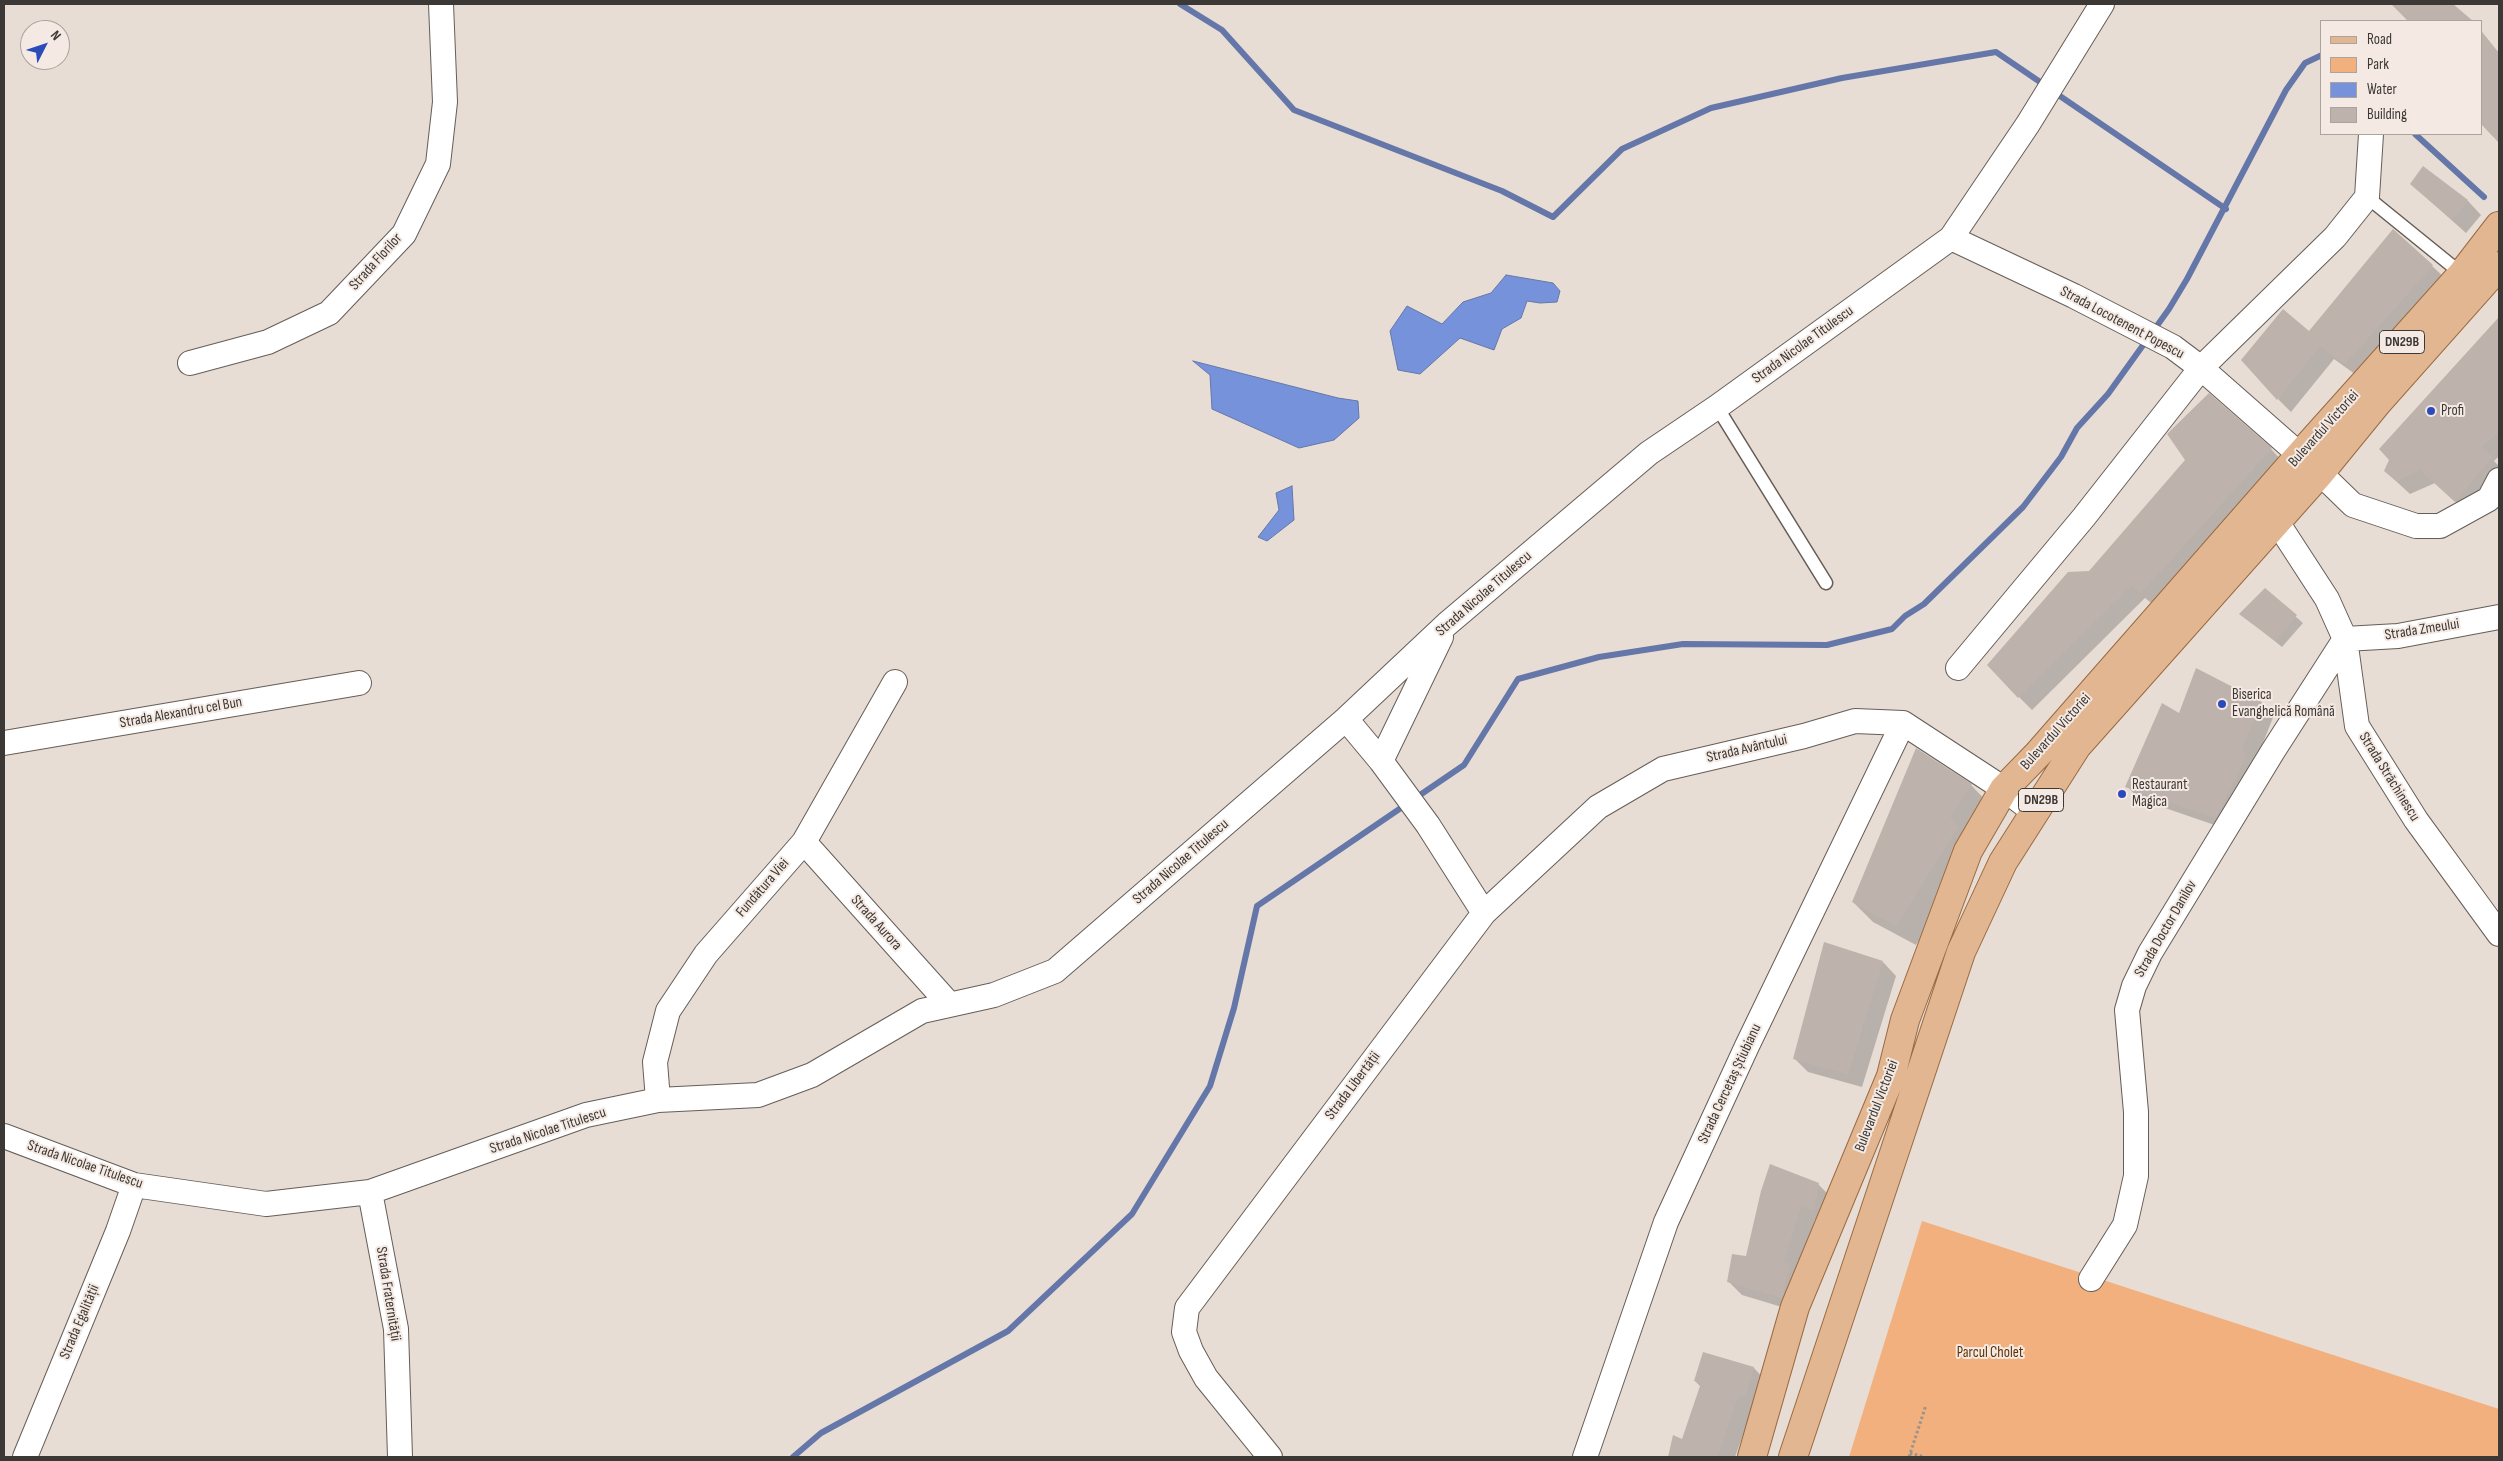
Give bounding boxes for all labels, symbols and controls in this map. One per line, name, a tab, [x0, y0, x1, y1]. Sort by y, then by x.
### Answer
north arrow	[20, 20, 70, 70]
legend	[2320, 20, 2483, 135]
text: N	[47, 27, 65, 44]
text: Road	[2367, 30, 2392, 49]
text: Park	[2367, 55, 2389, 74]
text: Water	[2367, 80, 2397, 99]
text: Building	[2367, 105, 2407, 124]
street label: Strada Florilor	[346, 230, 406, 294]
street label: Strada Locotenent Popescu	[2057, 283, 2187, 363]
street label: Strada Nicolae Titulescu	[1749, 302, 1857, 388]
road number: DN29B	[2380, 331, 2424, 354]
street label: Bulevardul Victoriei	[2285, 387, 2363, 471]
place label: Profi	[2441, 402, 2464, 420]
marker: Profi	[2425, 405, 2437, 417]
street label: Strada Nicolae Titulescu	[1432, 548, 1536, 640]
street label: Strada Zmeului	[2384, 615, 2460, 645]
place label: Biserica Evanghelică Română	[2232, 686, 2335, 721]
street label: Bulevardul Victoriei	[2017, 690, 2095, 774]
street label: Strada Alexandru cel Bun	[118, 693, 244, 733]
marker: Biserica Evanghelică Română	[2216, 698, 2228, 710]
street label: Strada Străchinescu	[2355, 729, 2423, 825]
street label: Strada Avântului	[1705, 731, 1789, 767]
place label: Restaurant Magica	[2132, 776, 2188, 811]
road number: DN29B	[2018, 788, 2064, 812]
marker: Restaurant Magica	[2116, 788, 2128, 800]
street label: Strada Nicolae Titulescu	[1129, 816, 1233, 908]
street label: Fundătura Viei	[733, 855, 793, 921]
street label: Strada Doctor Danilov	[2131, 877, 2201, 981]
street label: Strada Aurora	[847, 892, 905, 954]
street label: Strada Cercetaș Știubianu	[1694, 1021, 1766, 1147]
street label: Strada Libertății	[1322, 1048, 1384, 1124]
street label: Bulevardul Victoriei	[1851, 1058, 1903, 1154]
street label: Strada Nicolae Titulescu	[488, 1104, 608, 1158]
street label: Strada Nicolae Titulescu	[25, 1137, 145, 1193]
street label: Strada Fraternității	[372, 1246, 404, 1342]
street label: Strada Egalității	[56, 1282, 104, 1362]
park label: Parcul Cholet	[1957, 1344, 2023, 1362]

